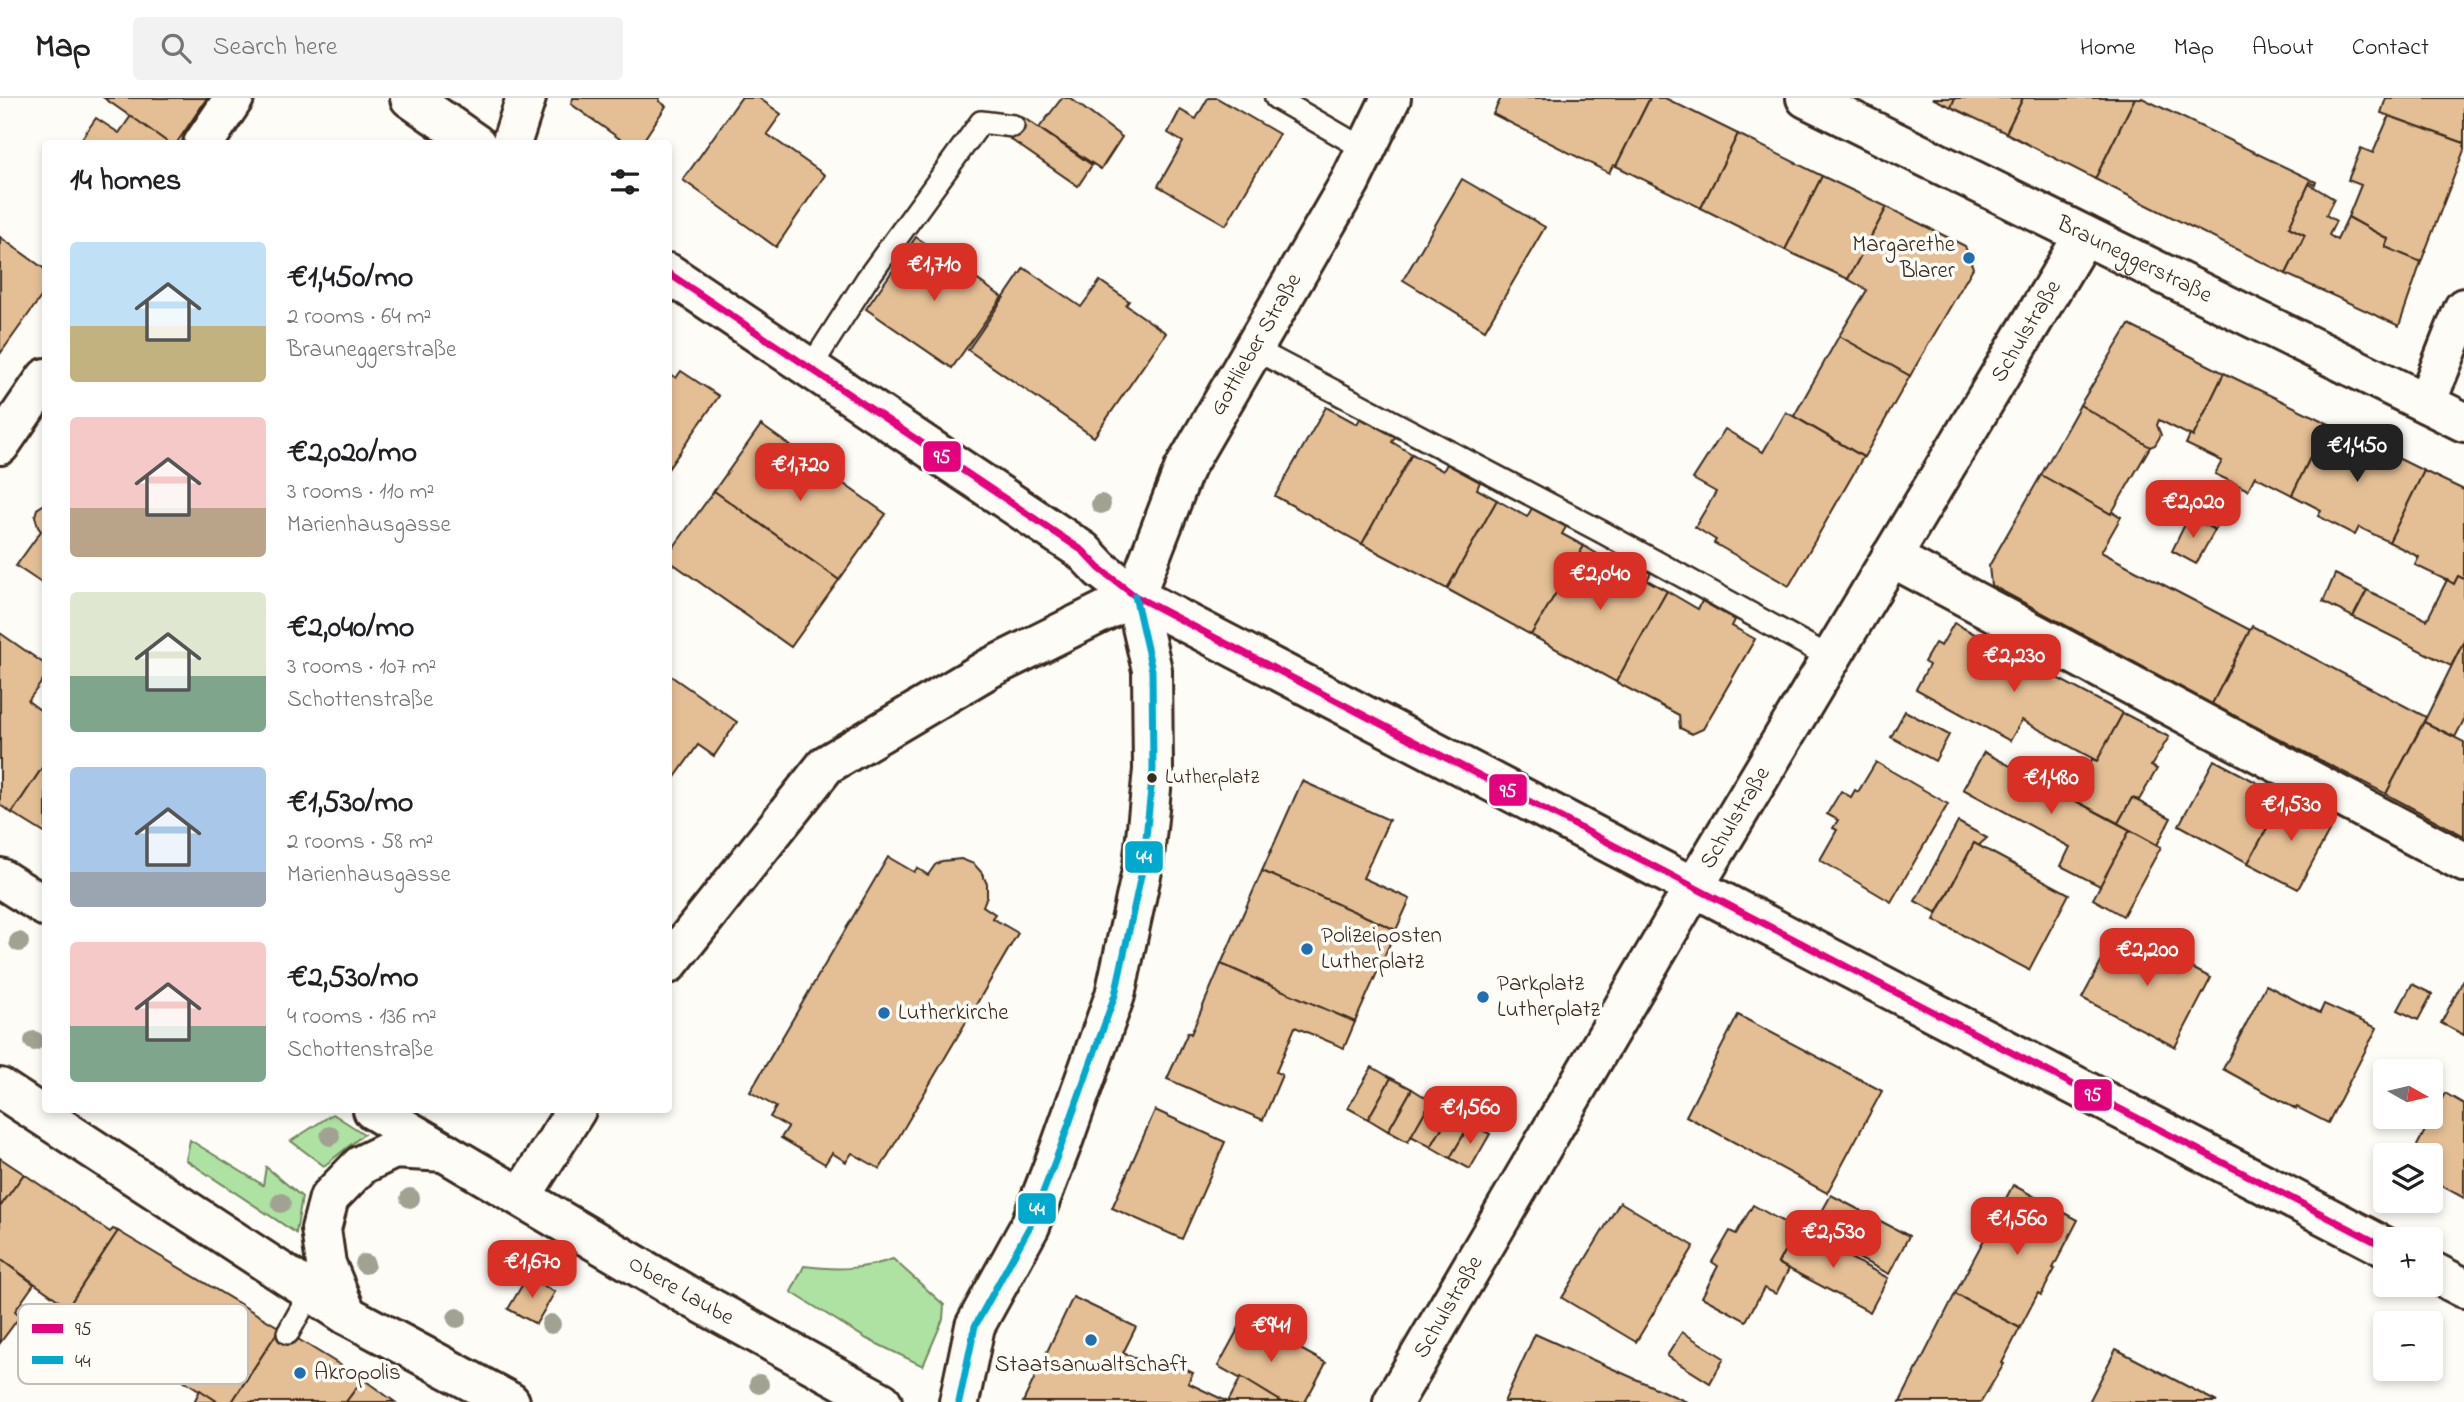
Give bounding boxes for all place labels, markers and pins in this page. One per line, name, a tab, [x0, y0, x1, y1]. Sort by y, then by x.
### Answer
place label: Margarethe Blarer	[1852, 229, 1956, 288]
pin: €1,710	[877, 244, 991, 303]
marker: Margarethe Blarer	[1961, 250, 1977, 266]
pin: €1,450	[2300, 424, 2414, 484]
pin: €1,720	[743, 444, 857, 503]
pin: €2,020	[2136, 480, 2250, 540]
pin: €2,040	[1543, 552, 1657, 612]
pin: €2,230	[1957, 634, 2071, 694]
pin: €1,480	[1994, 756, 2108, 816]
place label: Lutherplatz	[1165, 763, 1259, 793]
marker: Lutherplatz	[1145, 771, 1159, 785]
pin: €1,530	[2234, 784, 2348, 843]
place label: Polizeiposten Lutherplatz	[1321, 920, 1442, 979]
pin: €2,200	[2090, 928, 2204, 988]
marker: Polizeiposten Lutherplatz	[1299, 941, 1315, 957]
place label: Parkplatz Lutherplatz	[1497, 968, 1601, 1027]
marker: Parkplatz Lutherplatz	[1475, 989, 1491, 1005]
place label: Lutherkirche	[898, 997, 1009, 1030]
marker: Lutherkirche	[876, 1005, 892, 1021]
pin: €1,560	[1413, 1086, 1527, 1146]
pin: €1,560	[1960, 1198, 2074, 1257]
pin: €2,530	[1776, 1210, 1890, 1270]
pin: €1,670	[475, 1240, 589, 1300]
pin: €941	[1230, 1304, 1312, 1364]
marker: Staatsanwaltschaft	[1083, 1332, 1099, 1348]
place label: Staatsanwaltschaft	[995, 1349, 1187, 1382]
place label: Akropolis	[314, 1357, 401, 1390]
marker: Akropolis	[292, 1365, 308, 1381]

